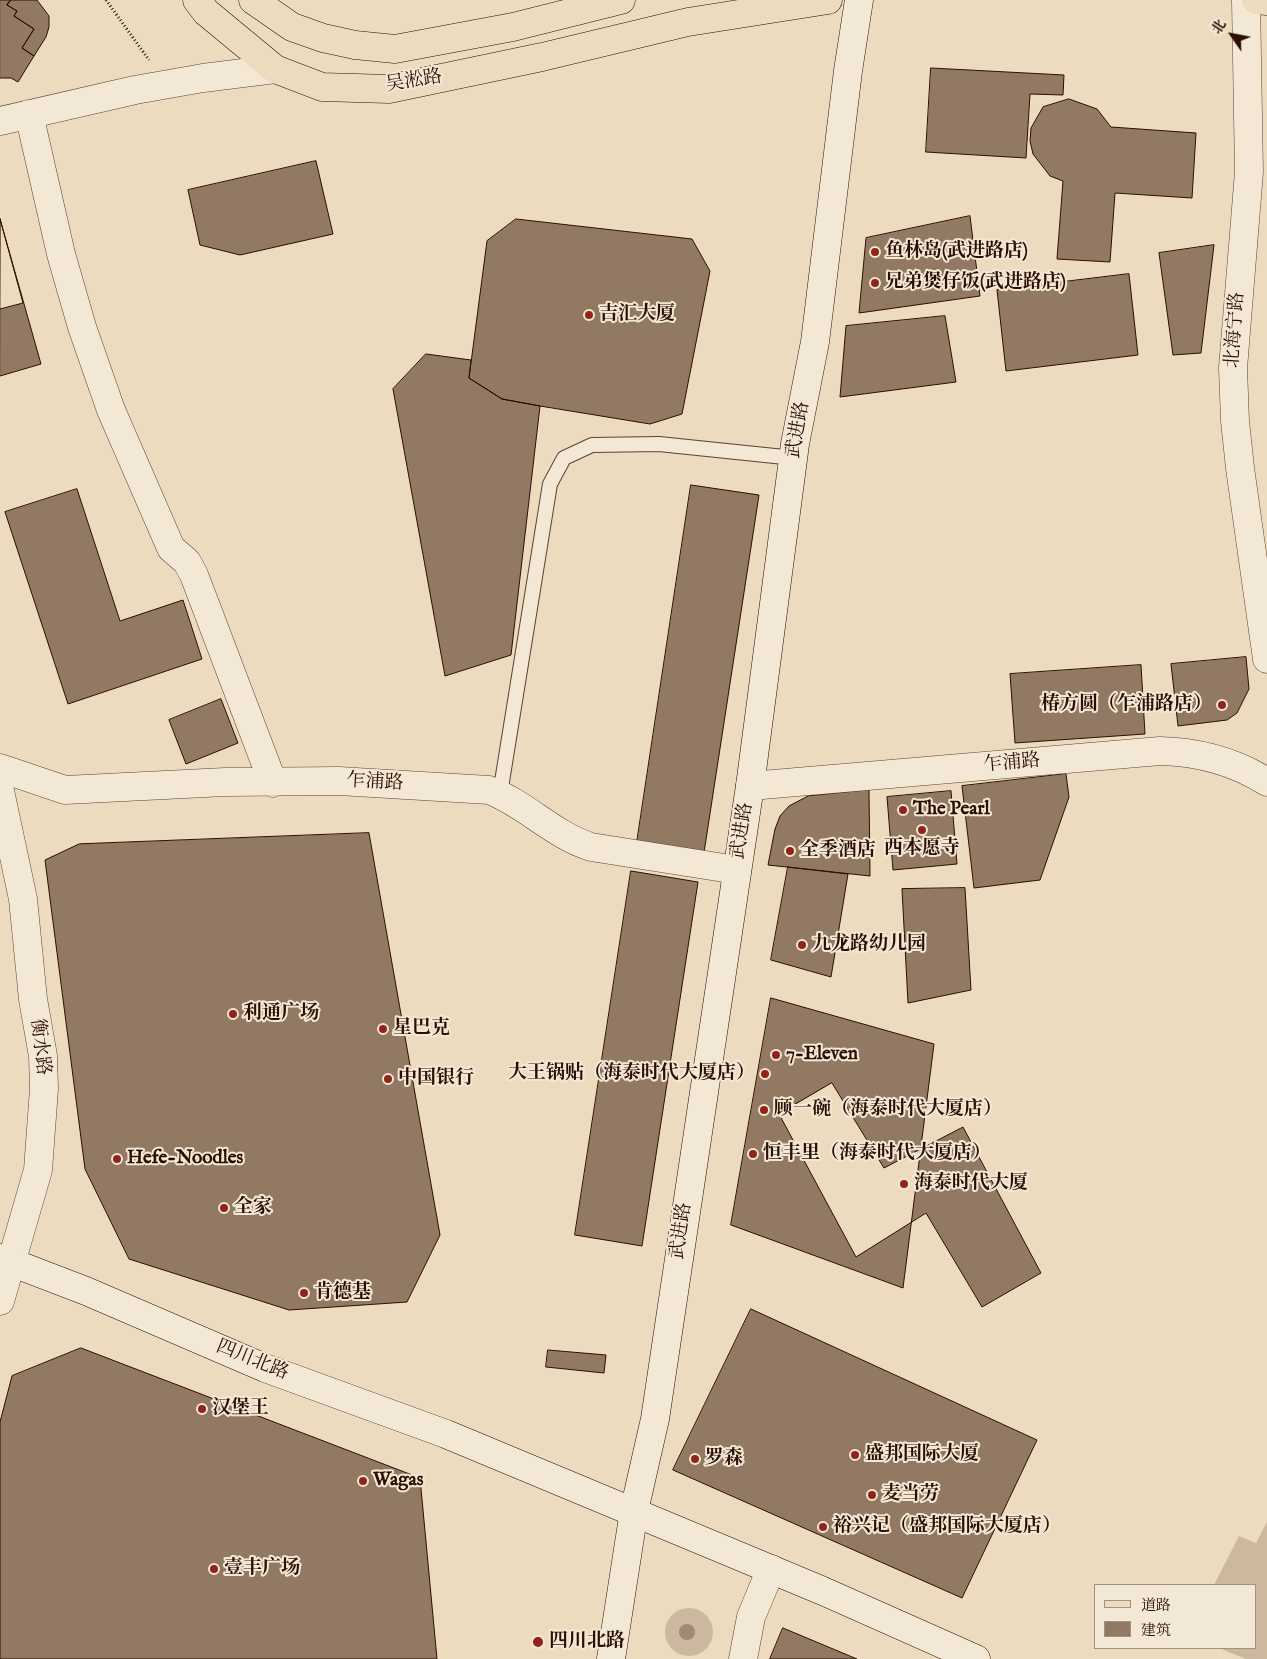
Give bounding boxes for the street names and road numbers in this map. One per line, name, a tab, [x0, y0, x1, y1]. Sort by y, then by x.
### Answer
street label: 吴淞路	[384, 66, 444, 98]
street label: 北海宁路	[1222, 291, 1250, 369]
street label: 武进路	[783, 400, 815, 460]
street label: 乍浦路	[983, 750, 1041, 778]
street label: 乍浦路	[346, 770, 404, 796]
street label: 武进路	[727, 801, 759, 861]
street label: 衡水路	[24, 1017, 54, 1077]
street label: 武进路	[667, 1201, 697, 1261]
street label: 四川北路	[212, 1336, 292, 1386]

